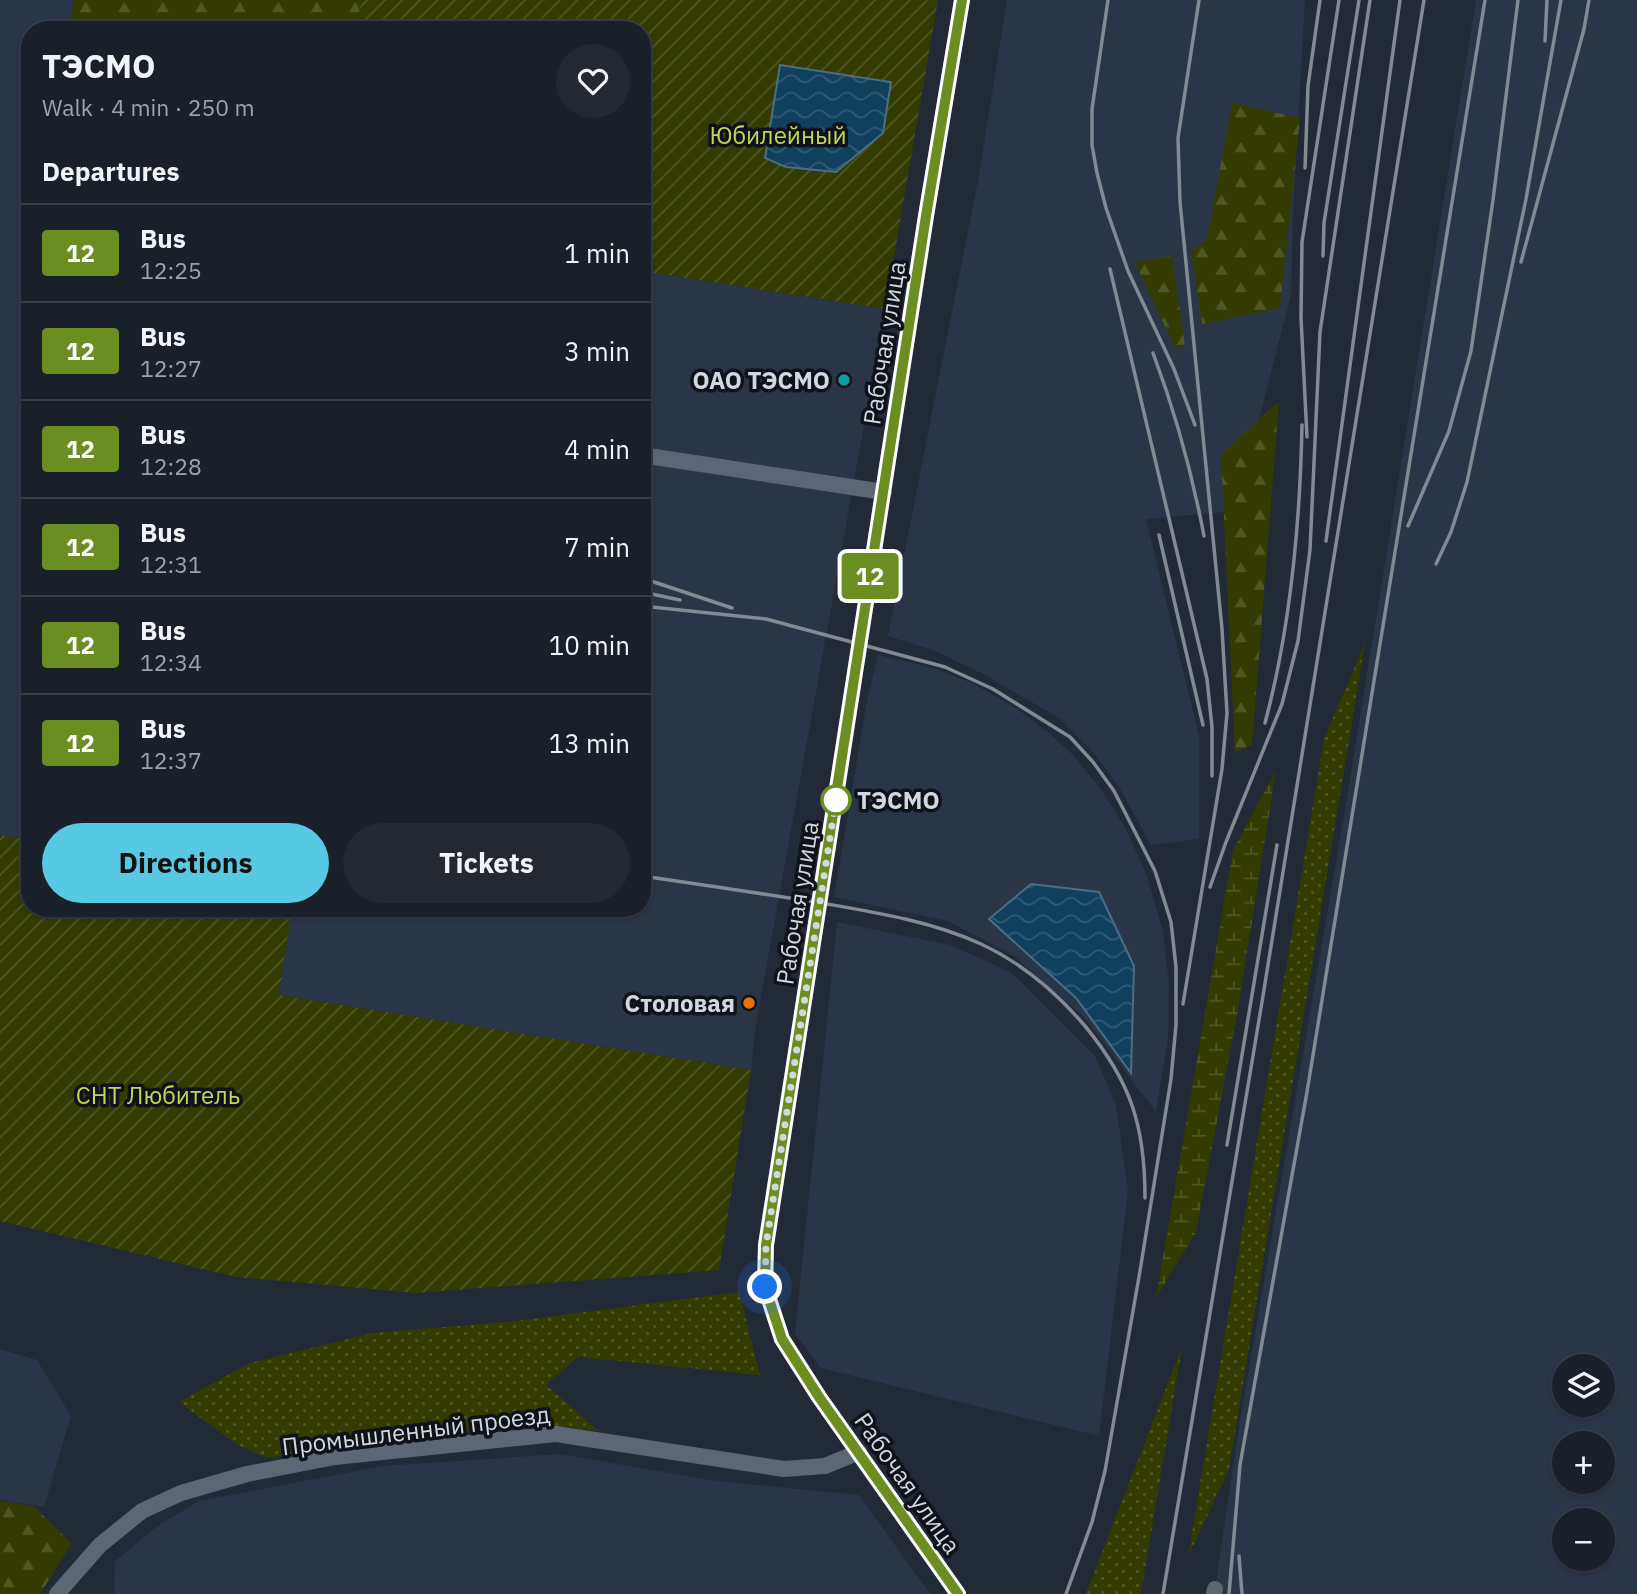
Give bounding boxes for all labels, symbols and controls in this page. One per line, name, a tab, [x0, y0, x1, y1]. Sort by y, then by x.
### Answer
text: ТЭСМО	[42, 44, 156, 87]
button: heart	[556, 44, 630, 118]
text: Walk · 4 min · 250 m	[42, 92, 255, 122]
park label: Юбилейный	[709, 119, 847, 151]
text: Departures	[42, 154, 180, 188]
text: Bus	[140, 221, 186, 255]
text: 1 min	[564, 236, 630, 270]
text: 12	[66, 237, 95, 269]
text: 12:25	[140, 255, 202, 285]
street label: Рабочая улица	[855, 259, 913, 427]
text: Bus	[140, 319, 186, 353]
text: 3 min	[564, 334, 630, 368]
text: 12	[66, 335, 95, 367]
text: 12:27	[140, 353, 202, 383]
place label: ОАО ТЭСМО	[693, 364, 830, 396]
marker: ОАО ТЭСМО	[836, 372, 852, 388]
text: Bus	[140, 417, 186, 451]
text: 4 min	[564, 432, 630, 466]
text: 12	[66, 433, 95, 465]
text: 12:28	[140, 451, 202, 481]
text: Bus	[140, 515, 186, 549]
text: 7 min	[564, 530, 630, 564]
text: 12	[66, 531, 95, 563]
text: 12:31	[140, 549, 202, 579]
line badge: 12	[838, 553, 902, 599]
text: 12	[856, 560, 884, 592]
text: Bus	[140, 613, 186, 647]
text: 10 min	[549, 628, 630, 662]
text: 12	[66, 629, 95, 661]
text: 12:34	[140, 647, 202, 677]
text: Bus	[140, 711, 186, 745]
text: 13 min	[549, 726, 630, 760]
text: 12	[66, 727, 95, 759]
text: 12:37	[140, 745, 202, 775]
place label: ТЭСМО	[857, 784, 940, 816]
marker: ТЭСМО	[821, 785, 851, 815]
street label: Рабочая улица	[768, 819, 826, 987]
button: Directions	[42, 823, 329, 903]
button: Tickets	[343, 823, 630, 903]
place label: Столовая	[625, 987, 735, 1019]
marker: Столовая	[741, 995, 757, 1011]
park label: СНТ Любитель	[76, 1079, 240, 1111]
your location	[747, 1269, 782, 1304]
map controls	[1552, 1354, 1615, 1571]
button: layers	[1552, 1354, 1615, 1417]
street label: Промышленный проезд	[280, 1398, 552, 1462]
street label: Рабочая улица	[848, 1406, 969, 1560]
button: +	[1552, 1431, 1615, 1494]
button: −	[1552, 1508, 1615, 1571]

